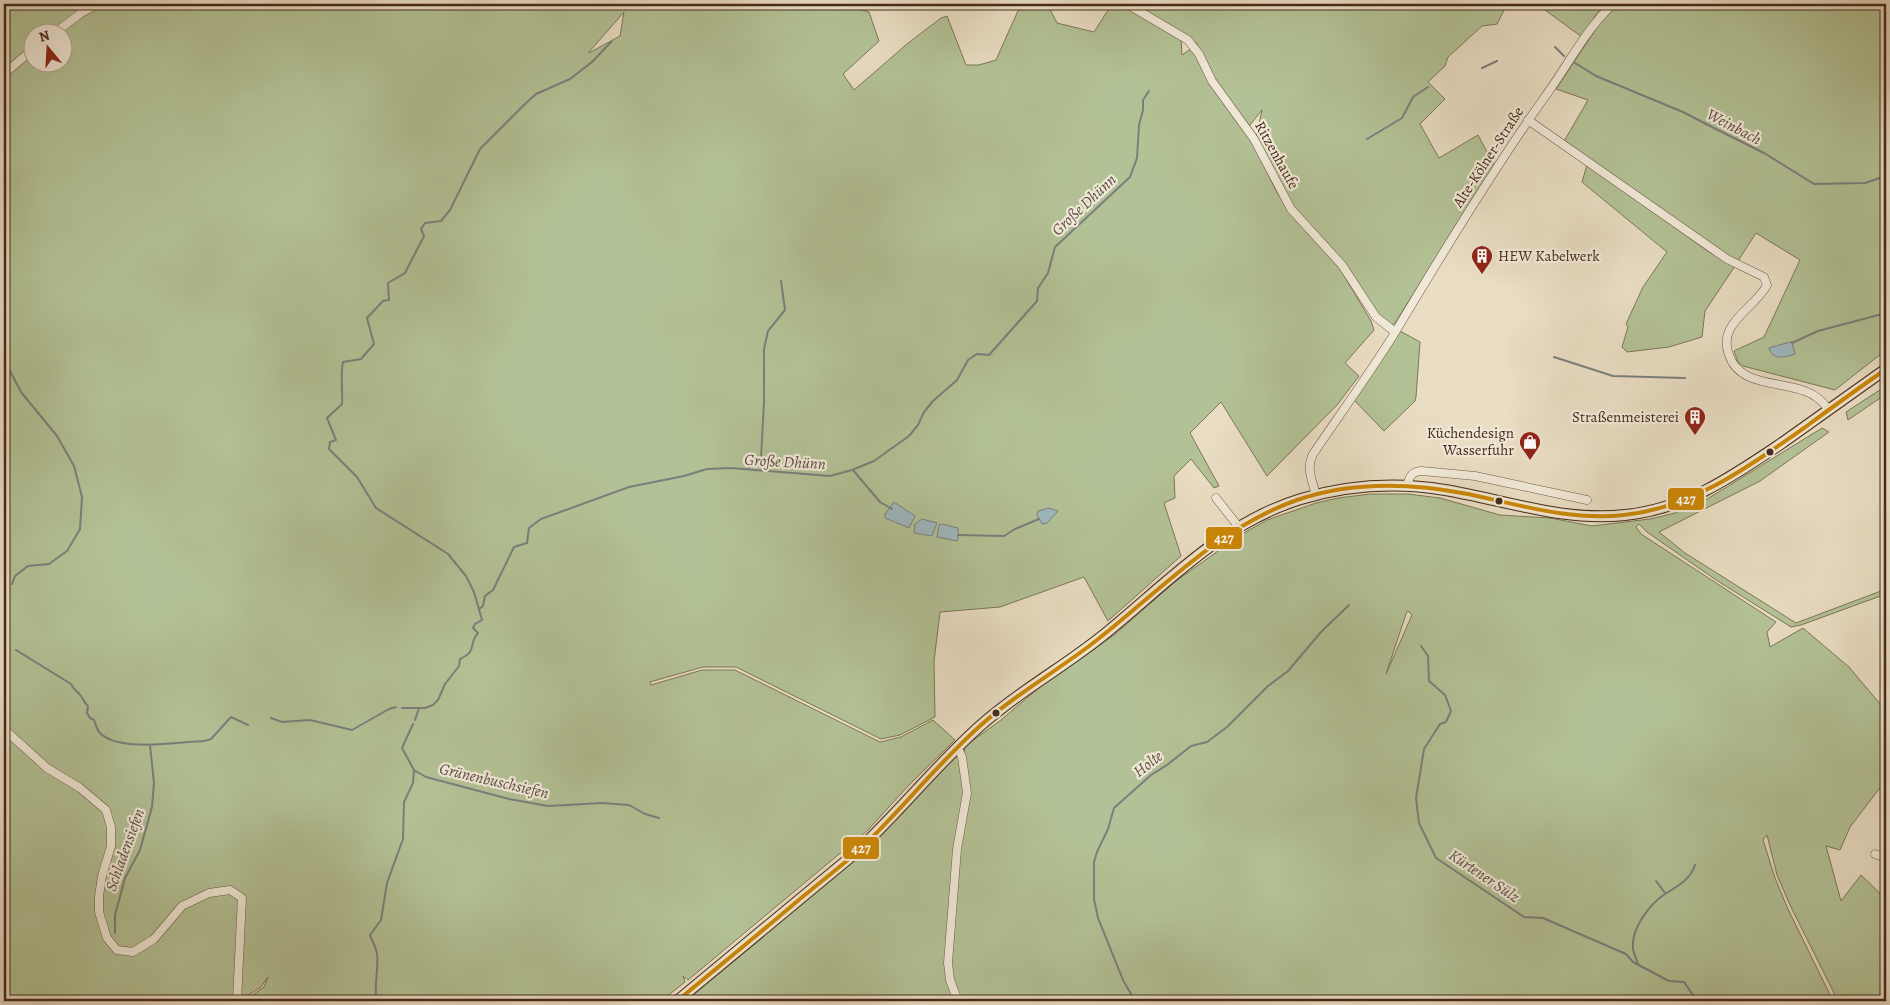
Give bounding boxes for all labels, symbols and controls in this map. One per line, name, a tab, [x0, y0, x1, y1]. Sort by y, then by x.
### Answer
north arrow	[22, 22, 72, 72]
text: N	[36, 26, 52, 47]
street label: Alte-Kölner-Straße	[1447, 103, 1528, 212]
water label: Weinbach	[1703, 103, 1765, 151]
street label: Ritzenhaufe	[1250, 118, 1304, 193]
water label: Große Dhünn	[1047, 169, 1121, 241]
building icon: HEW Kabelwerk	[1470, 244, 1494, 275]
place label: HEW Kabelwerk	[1498, 246, 1600, 266]
building icon: Straßenmeisterei	[1683, 405, 1707, 436]
place label: Straßenmeisterei	[1572, 407, 1679, 427]
place label: Küchendesign Wasserfuhr	[1427, 423, 1514, 460]
shop icon: Küchendesign Wasserfuhr	[1518, 430, 1542, 461]
unlabelled marker	[1765, 447, 1775, 457]
water label: Große Dhünn	[744, 449, 826, 475]
line badge: 427	[1667, 487, 1705, 511]
text: 427	[1676, 490, 1696, 509]
unlabelled marker	[1494, 496, 1504, 506]
line badge: 427	[1205, 526, 1243, 550]
text: 427	[1214, 529, 1234, 548]
unlabelled marker	[991, 708, 1001, 718]
water label: Holte	[1129, 745, 1168, 782]
water label: Grünenbuschsiefen	[437, 758, 551, 804]
water label: Schladensiefen	[100, 806, 150, 894]
line badge: 427	[842, 836, 880, 860]
text: 427	[851, 839, 871, 858]
water label: Kürtener Sülz	[1444, 844, 1524, 908]

